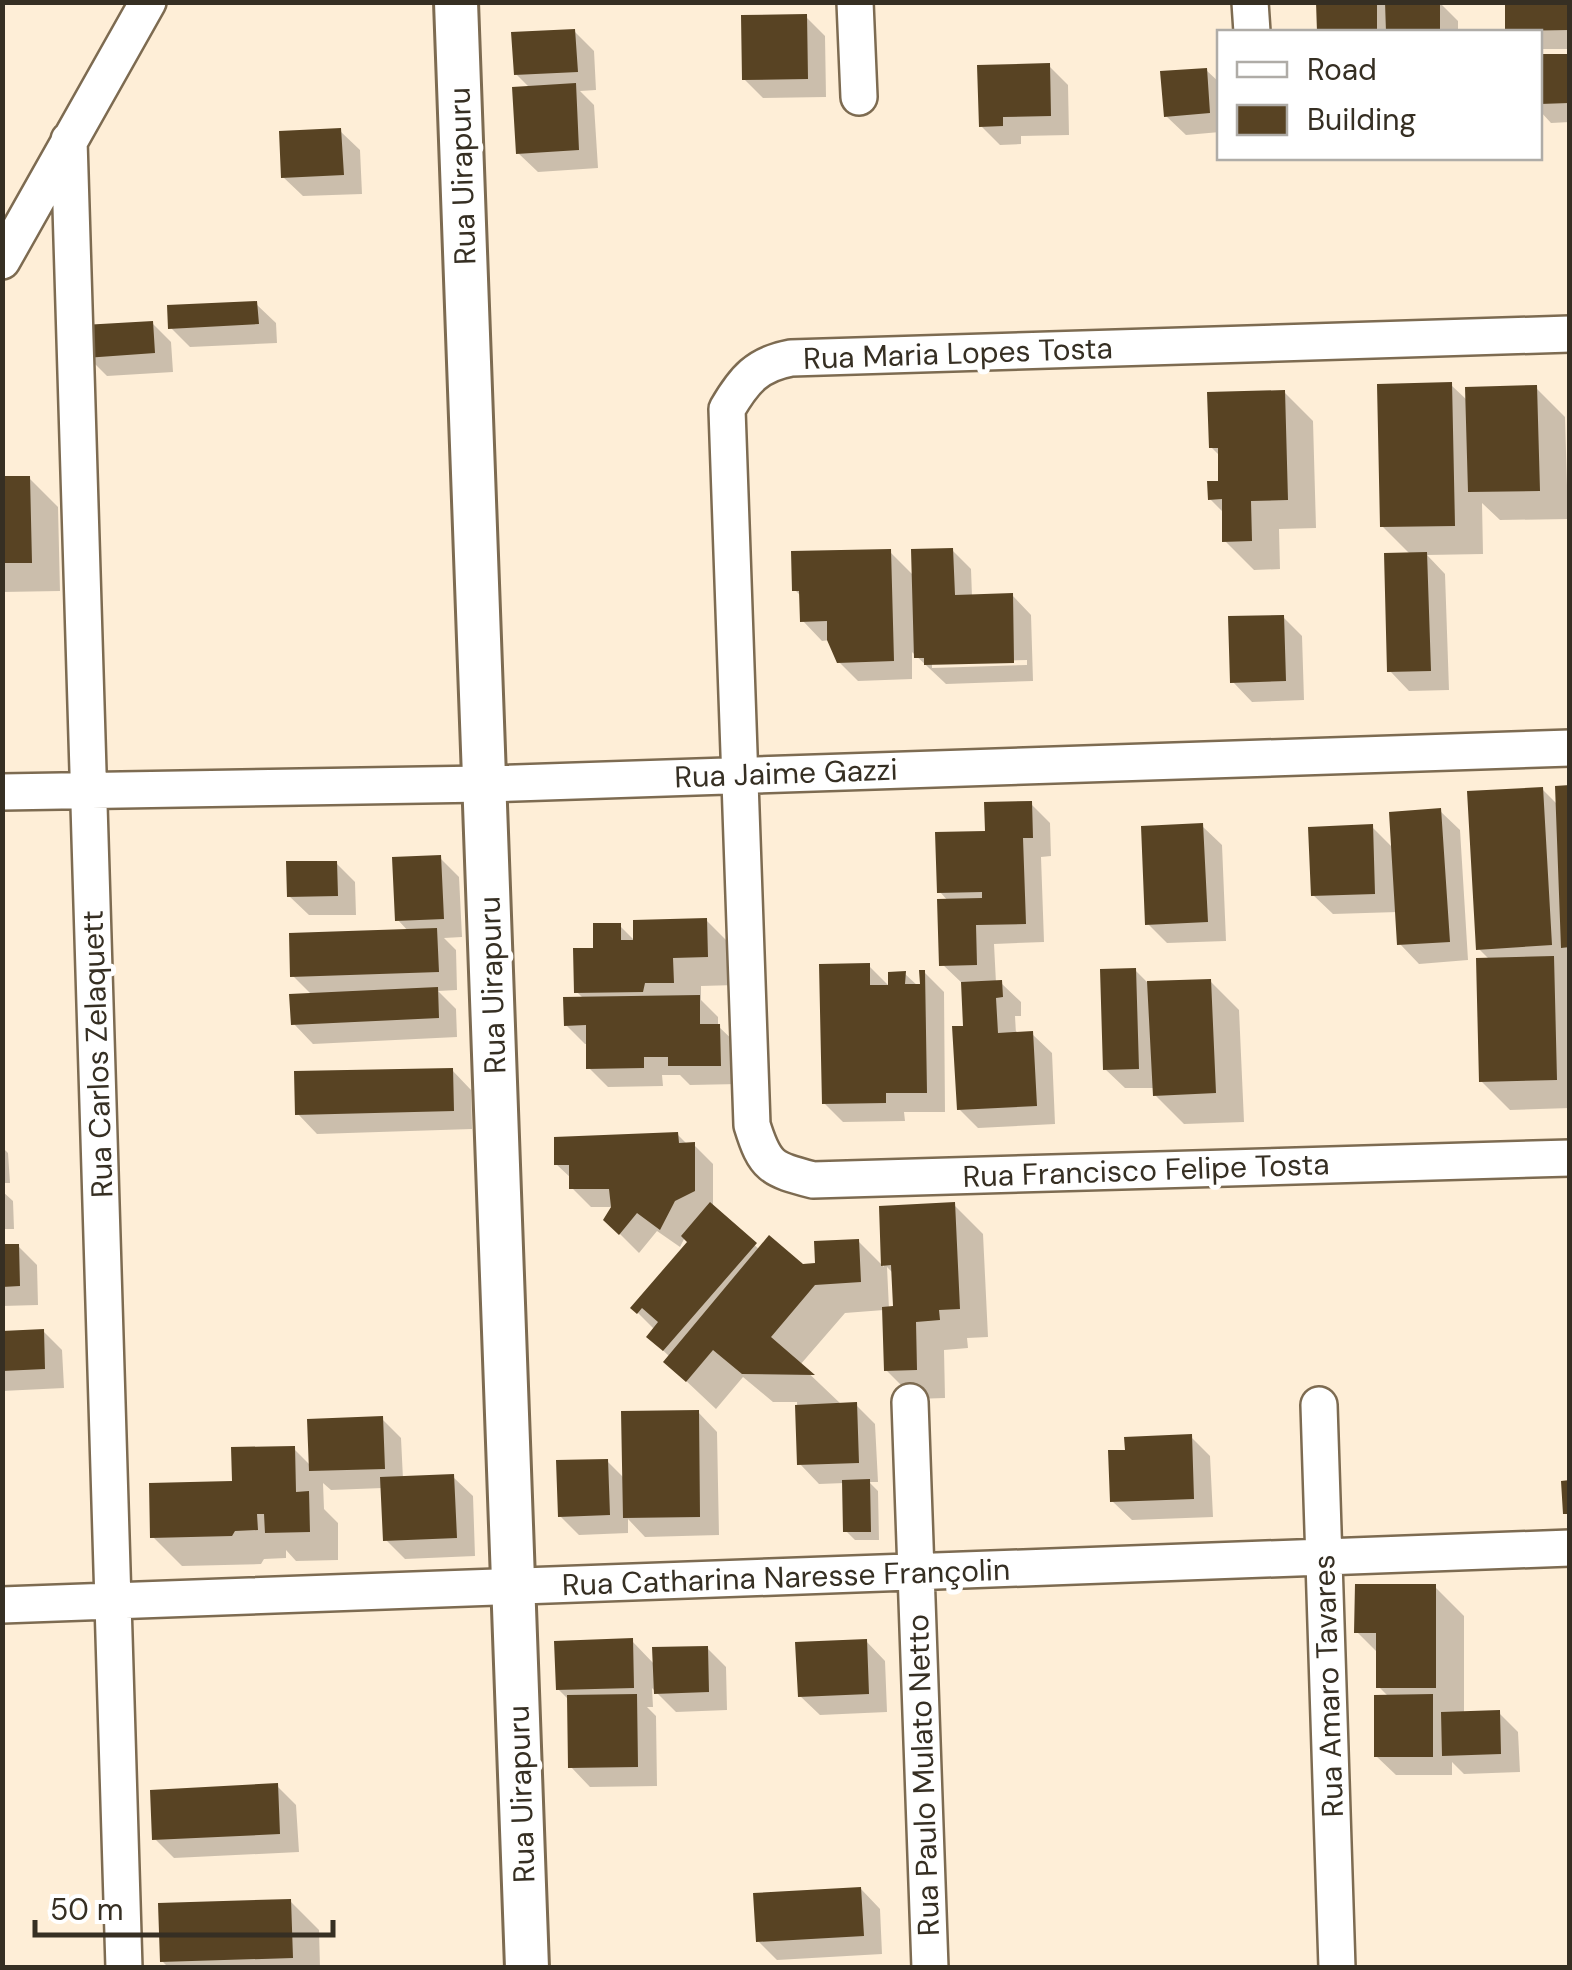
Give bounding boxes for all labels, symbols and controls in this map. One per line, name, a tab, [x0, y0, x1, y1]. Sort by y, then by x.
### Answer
legend	[1217, 30, 1542, 160]
text: Road	[1307, 50, 1377, 89]
street label: Rua Uirapuru	[439, 86, 485, 266]
text: Building	[1307, 100, 1416, 139]
street label: Rua Maria Lopes Tosta	[803, 328, 1113, 378]
street label: Rua Jaime Gazzi	[674, 750, 898, 796]
street label: Rua Uirapuru	[469, 895, 515, 1075]
street label: Rua Carlos Zelaquett	[72, 909, 122, 1199]
street label: Rua Francisco Felipe Tosta	[962, 1144, 1330, 1196]
street label: Rua Catharina Naresse Françolin	[561, 1550, 1011, 1604]
street label: Rua Amaro Tavares	[1304, 1554, 1352, 1818]
street label: Rua Paulo Mulato Netto	[898, 1613, 948, 1937]
street label: Rua Uirapuru	[498, 1704, 544, 1884]
scale bar	[35, 1875, 332, 1937]
text: 50 m	[50, 1890, 124, 1929]

